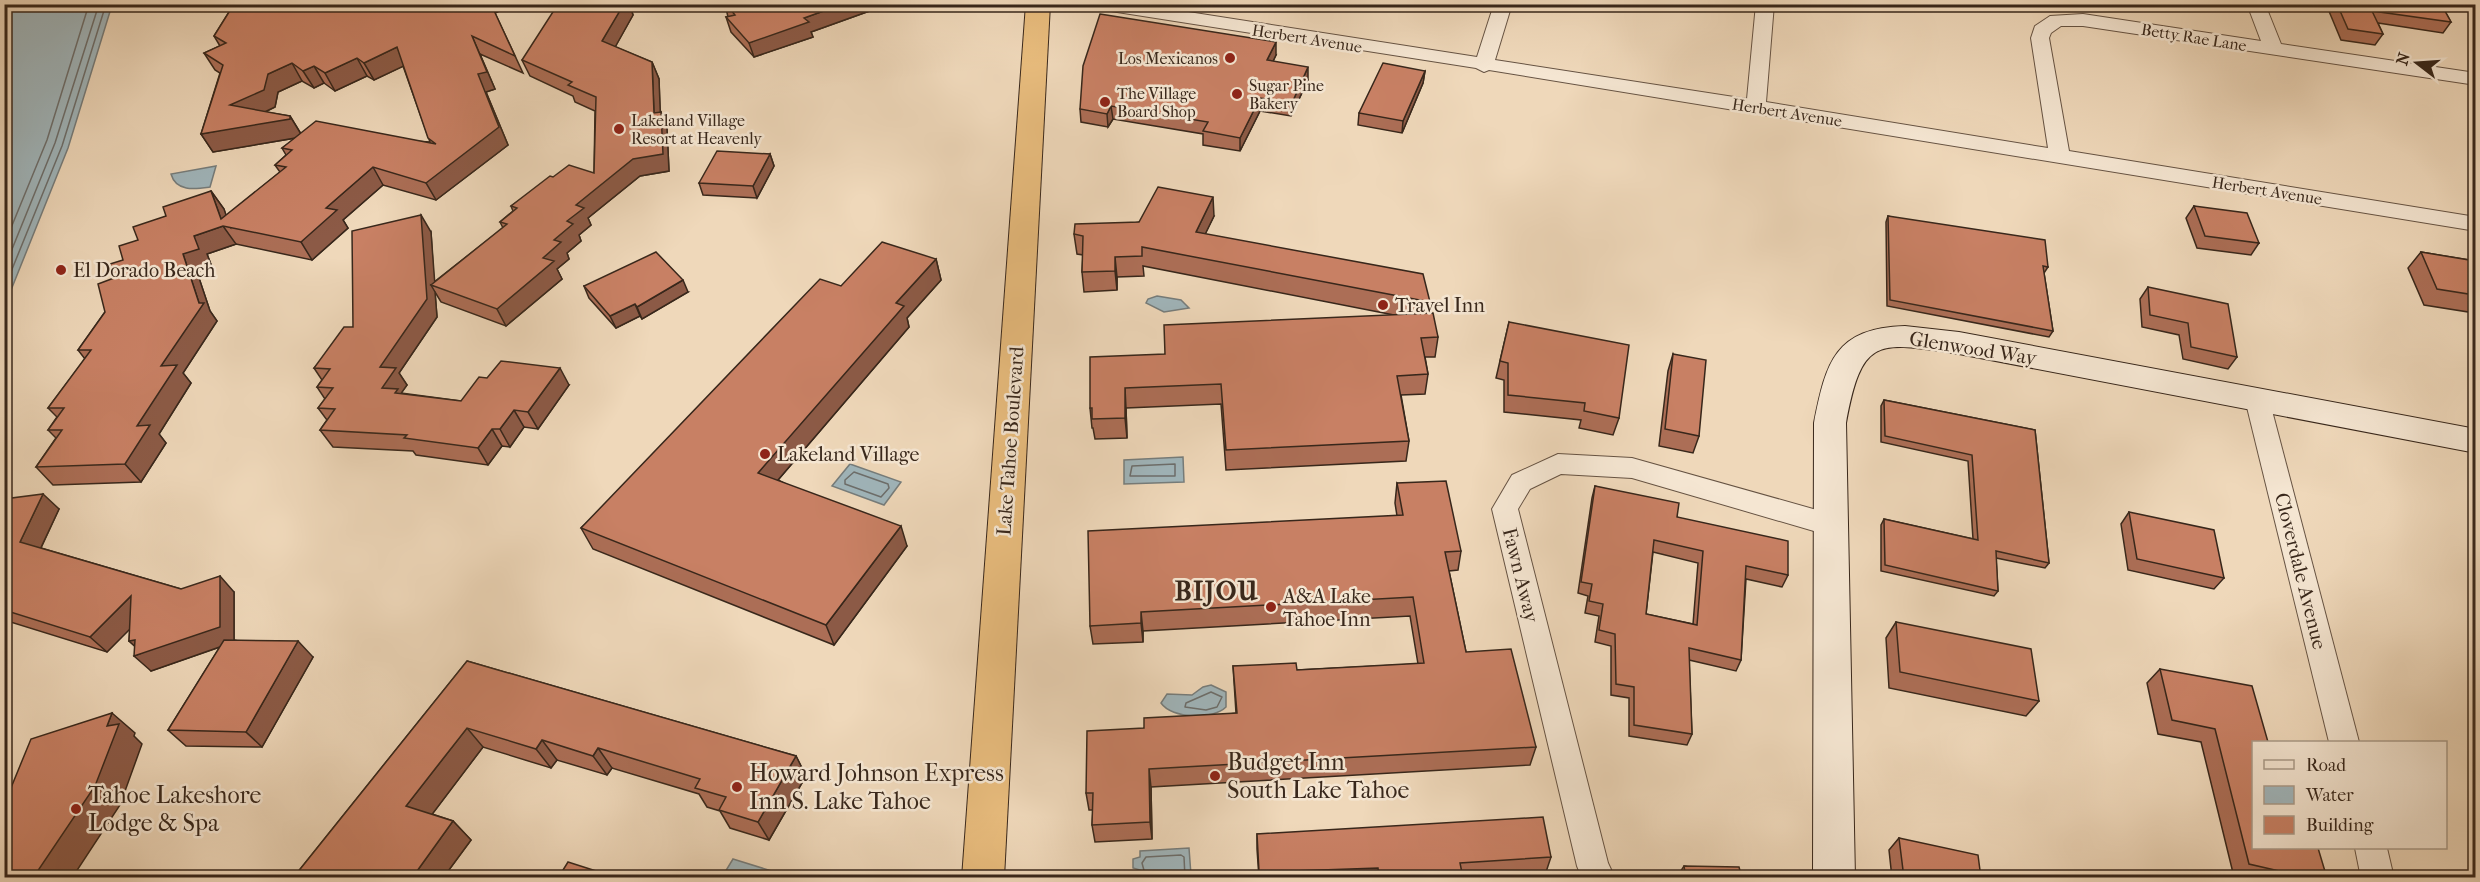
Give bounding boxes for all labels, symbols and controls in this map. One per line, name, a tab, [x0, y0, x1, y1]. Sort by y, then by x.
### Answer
street label: Herbert Avenue	[1251, 20, 1363, 57]
street label: Betty Rae Lane	[2140, 20, 2248, 55]
north arrow	[2387, 33, 2447, 93]
place label: Los Mexicanos	[1118, 49, 1218, 68]
text: N	[2392, 49, 2414, 67]
marker: Los Mexicanos	[1223, 51, 1237, 65]
place label: Sugar Pine Bakery	[1249, 76, 1324, 113]
place label: The Village Board Shop	[1117, 84, 1196, 121]
marker: Sugar Pine Bakery	[1230, 87, 1244, 101]
street label: Herbert Avenue	[1731, 94, 1843, 131]
marker: The Village Board Shop	[1098, 95, 1112, 109]
place label: Lakeland Village Resort at Heavenly	[631, 111, 762, 148]
marker: Lakeland Village Resort at Heavenly	[612, 122, 626, 136]
street label: Herbert Avenue	[2211, 172, 2323, 209]
place label: El Dorado Beach	[73, 259, 216, 282]
marker: El Dorado Beach	[54, 263, 68, 277]
place label: Travel Inn	[1395, 294, 1485, 317]
marker: Travel Inn	[1376, 298, 1390, 312]
street label: Glenwood Way	[1908, 327, 2039, 370]
street label: Lake Tahoe Boulevard	[992, 345, 1029, 536]
place label: Lakeland Village	[777, 443, 920, 466]
marker: Lakeland Village	[758, 447, 772, 461]
street label: Cloverdale Avenue	[2270, 490, 2331, 652]
street label: Fawn Away	[1498, 525, 1544, 626]
district label: BIJOU	[1175, 576, 1259, 607]
place label: A&A Lake Tahoe Inn	[1282, 585, 1371, 631]
marker: A&A Lake Tahoe Inn	[1264, 600, 1278, 614]
legend	[2252, 741, 2447, 849]
place label: Budget Inn South Lake Tahoe	[1227, 748, 1409, 804]
text: Road	[2306, 755, 2346, 776]
place label: Howard Johnson Express Inn S. Lake Tahoe	[749, 759, 1004, 815]
marker: Budget Inn South Lake Tahoe	[1208, 769, 1222, 783]
marker: Howard Johnson Express Inn S. Lake Tahoe	[730, 780, 744, 794]
place label: Tahoe Lakeshore Lodge & Spa	[88, 781, 261, 837]
text: Water	[2305, 785, 2354, 806]
marker: Tahoe Lakeshore Lodge & Spa	[69, 802, 83, 816]
text: Building	[2306, 815, 2374, 836]

